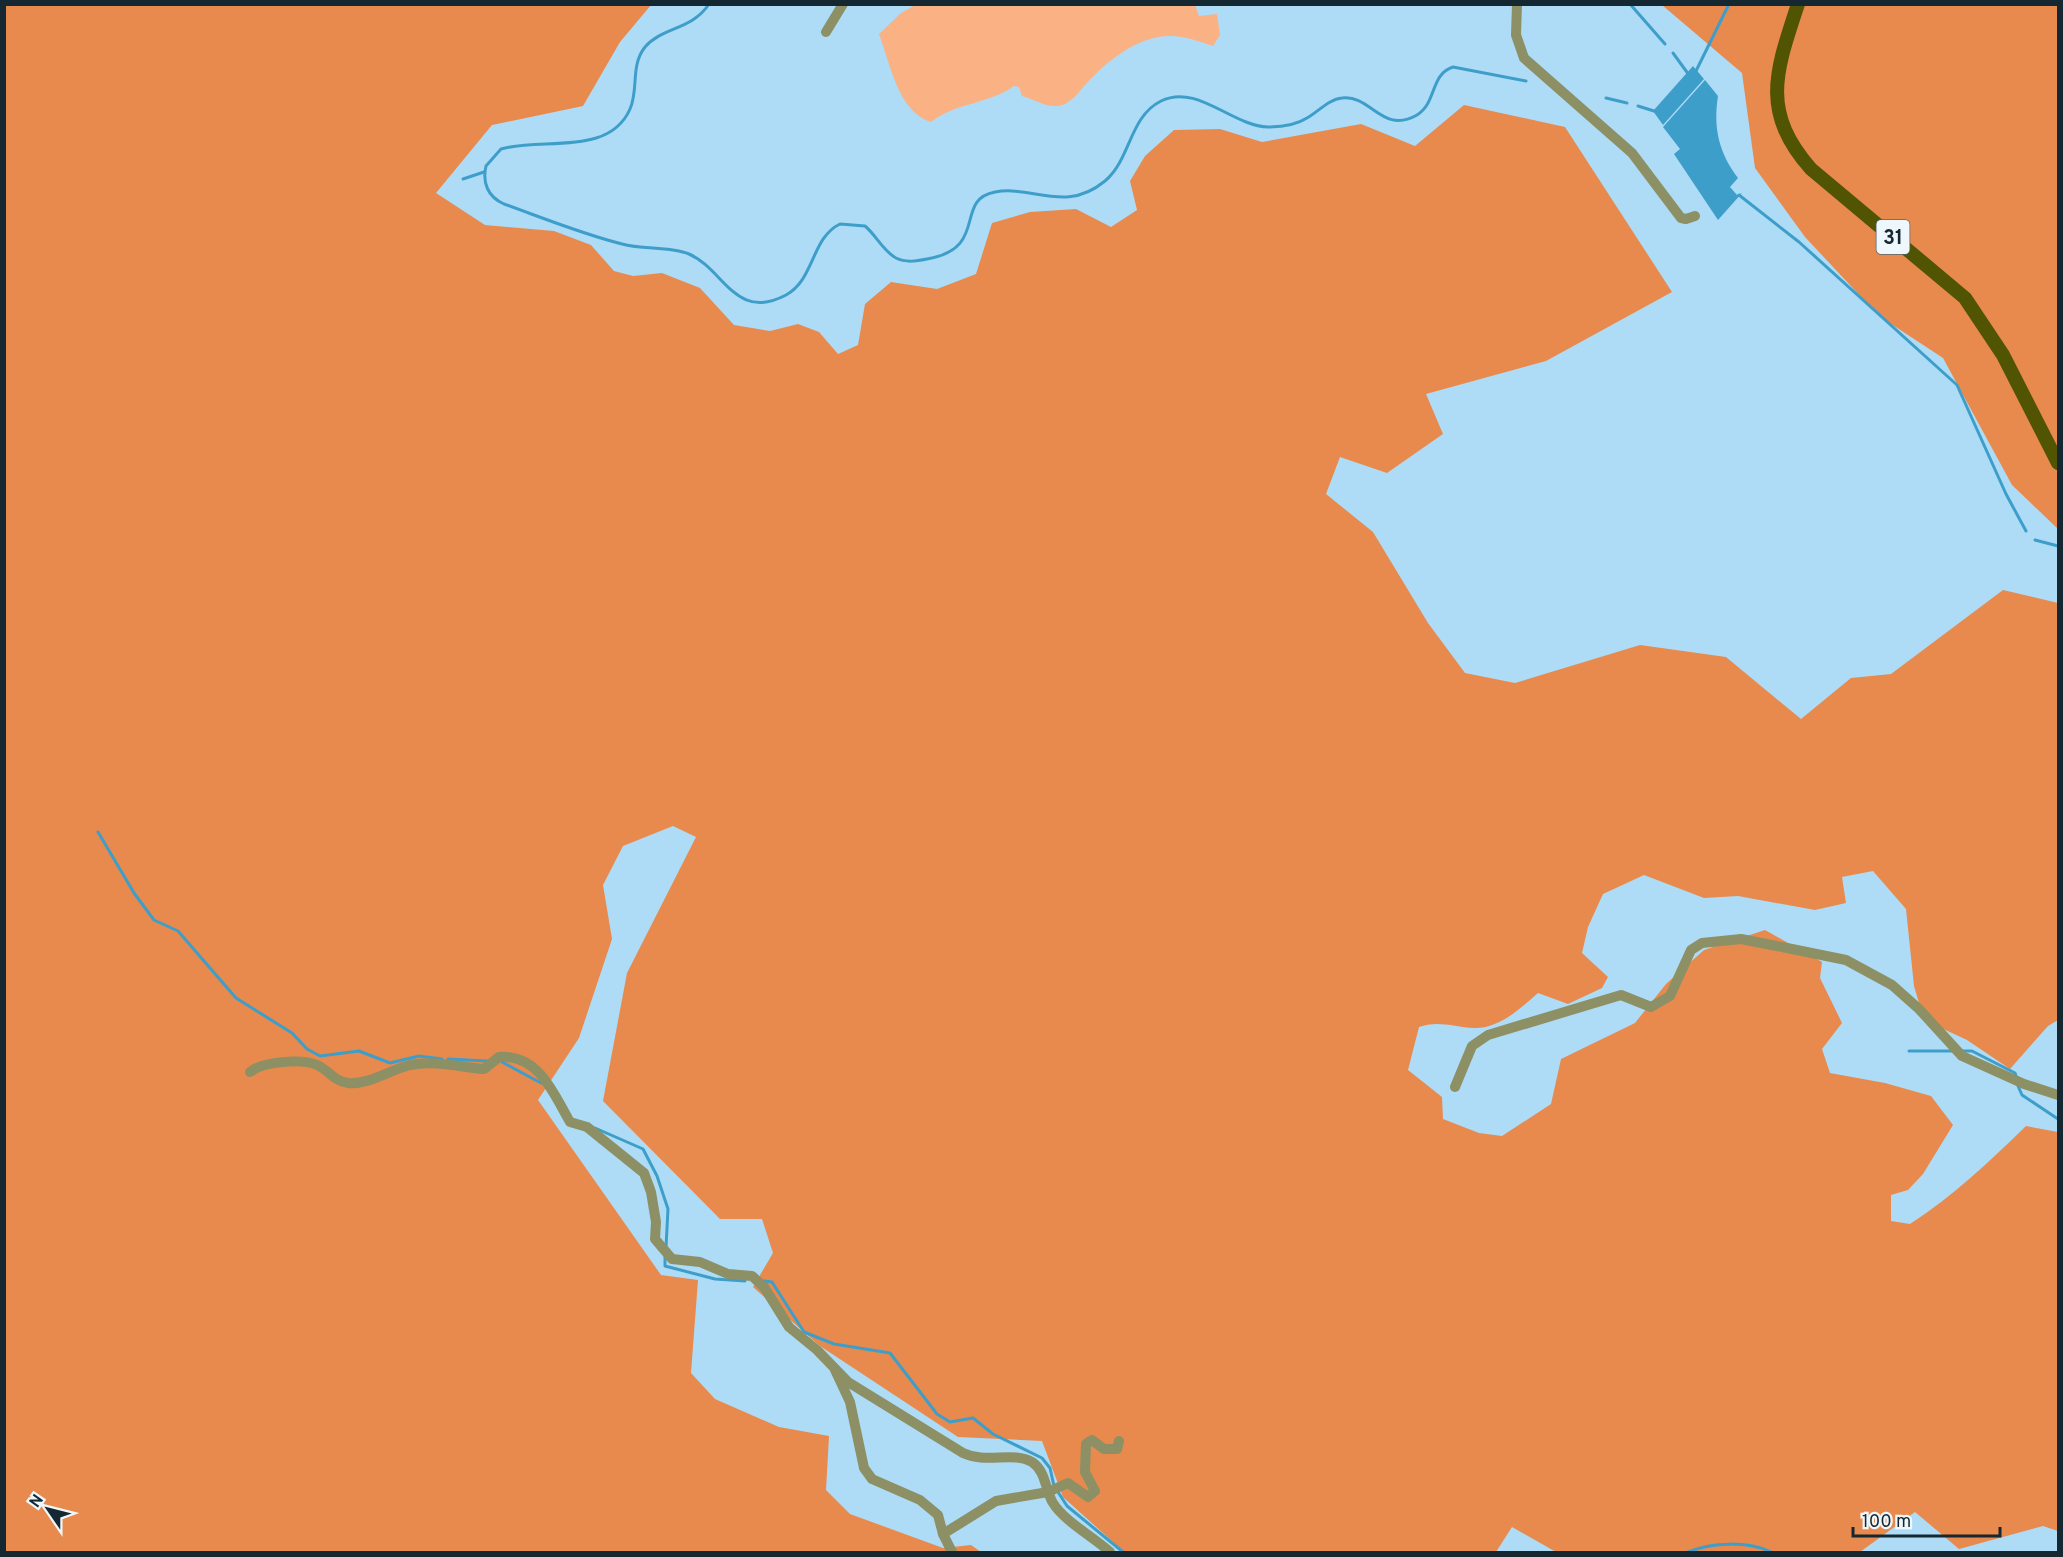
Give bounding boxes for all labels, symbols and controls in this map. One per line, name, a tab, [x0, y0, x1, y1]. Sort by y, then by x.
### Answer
road number: 31	[1876, 220, 1910, 254]
north arrow	[18, 1479, 78, 1539]
text: N	[26, 1491, 49, 1512]
scale bar	[1853, 1500, 2000, 1538]
text: 100 m	[1862, 1511, 1911, 1534]

